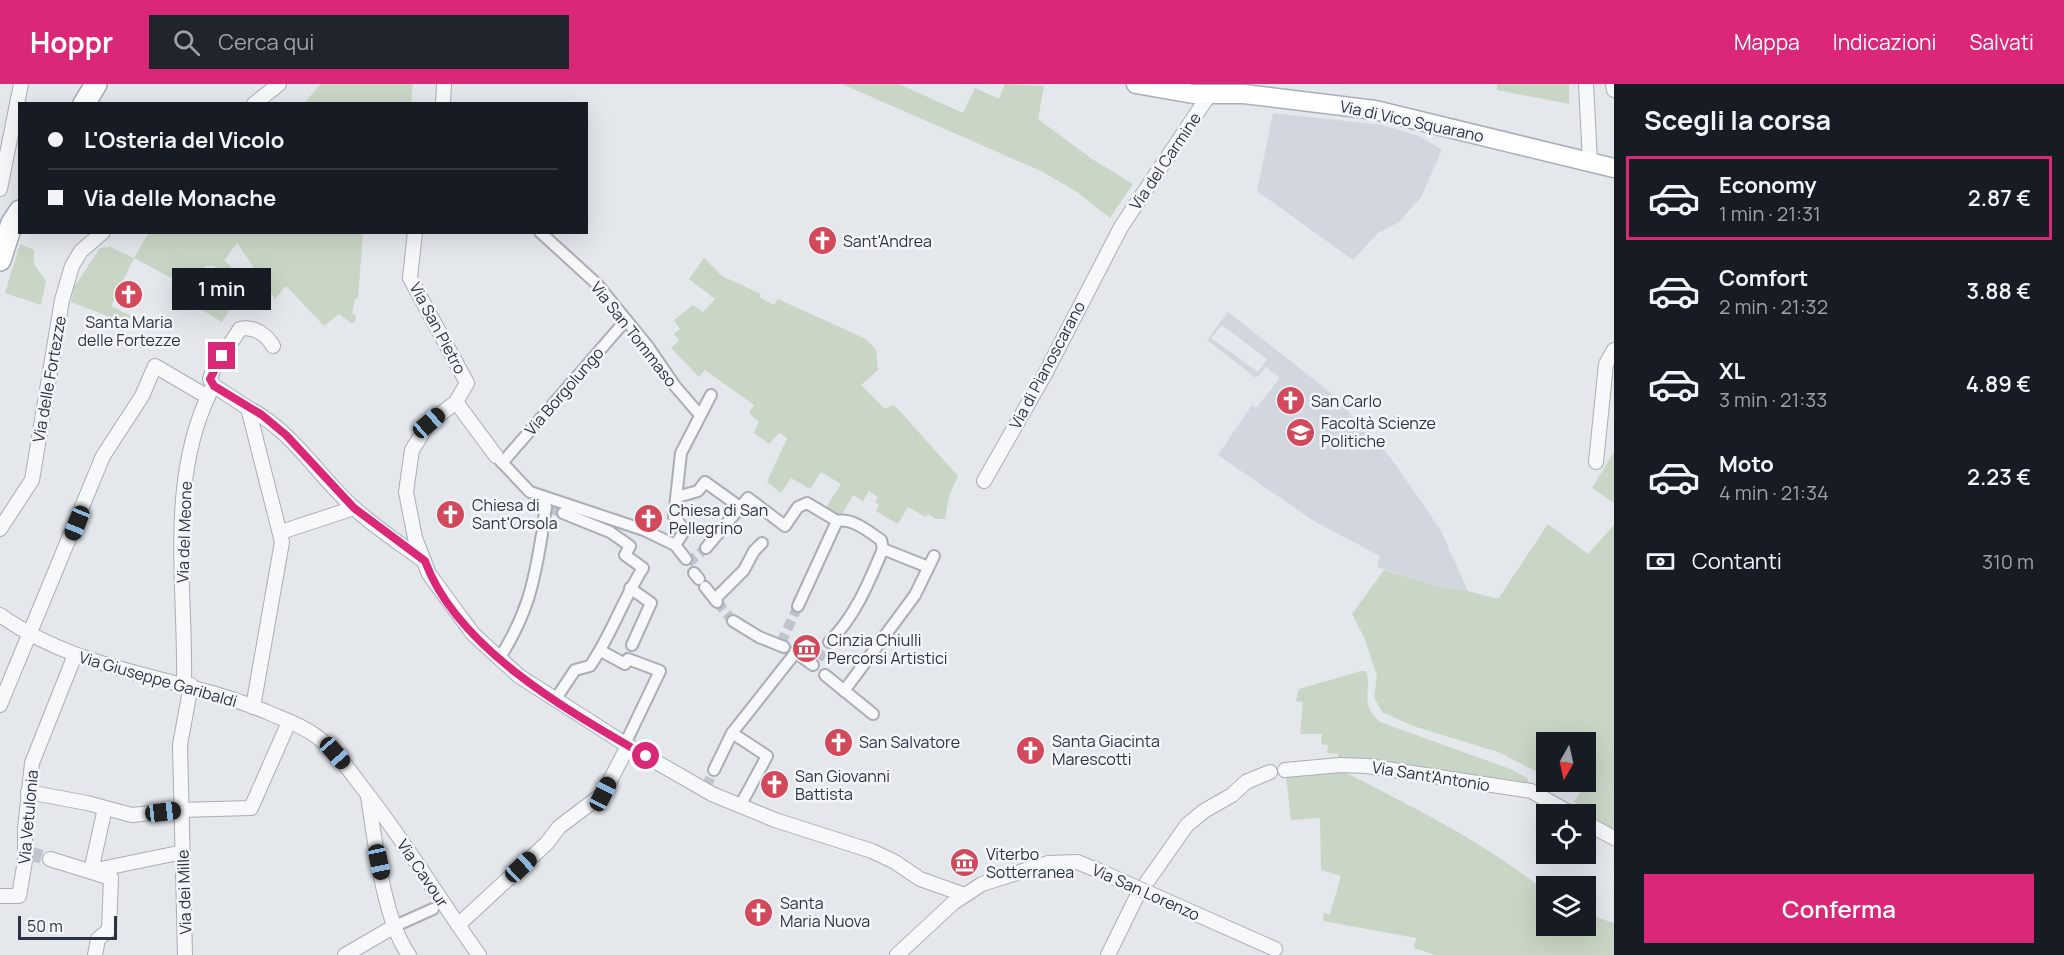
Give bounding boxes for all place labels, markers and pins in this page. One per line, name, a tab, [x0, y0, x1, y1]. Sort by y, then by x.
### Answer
church icon: Sant'Andrea	[806, 225, 838, 257]
place label: Sant'Andrea	[843, 230, 932, 252]
church icon: Santa Maria delle Fortezze	[113, 278, 145, 310]
place label: Santa Maria delle Fortezze	[78, 311, 181, 351]
church icon: San Carlo	[1274, 385, 1306, 417]
place label: San Carlo	[1311, 390, 1382, 412]
place label: Facoltà Scienze Politiche	[1321, 412, 1436, 452]
school or university icon: Facoltà Scienze Politiche	[1284, 416, 1316, 448]
place label: Chiesa di Sant'Orsola	[472, 494, 558, 534]
church icon: Chiesa di Sant'Orsola	[435, 498, 467, 530]
place label: Chiesa di San Pellegrino	[669, 499, 768, 539]
church icon: Chiesa di San Pellegrino	[632, 503, 664, 535]
place label: Cinzia Chiulli Percorsi Artistici	[827, 629, 947, 669]
museum icon: Cinzia Chiulli Percorsi Artistici	[790, 633, 822, 665]
church icon: San Salvatore	[822, 726, 854, 758]
place label: Santa Giacinta Marescotti	[1052, 730, 1160, 770]
place label: San Salvatore	[859, 731, 960, 753]
church icon: Santa Giacinta Marescotti	[1015, 734, 1047, 766]
place label: San Giovanni Battista	[795, 765, 890, 805]
church icon: San Giovanni Battista	[758, 769, 790, 801]
place label: Viterbo Sotterranea	[986, 843, 1074, 883]
museum icon: Viterbo Sotterranea	[949, 847, 981, 879]
place label: Santa Maria Nuova	[780, 892, 870, 932]
church icon: Santa Maria Nuova	[743, 896, 775, 928]

